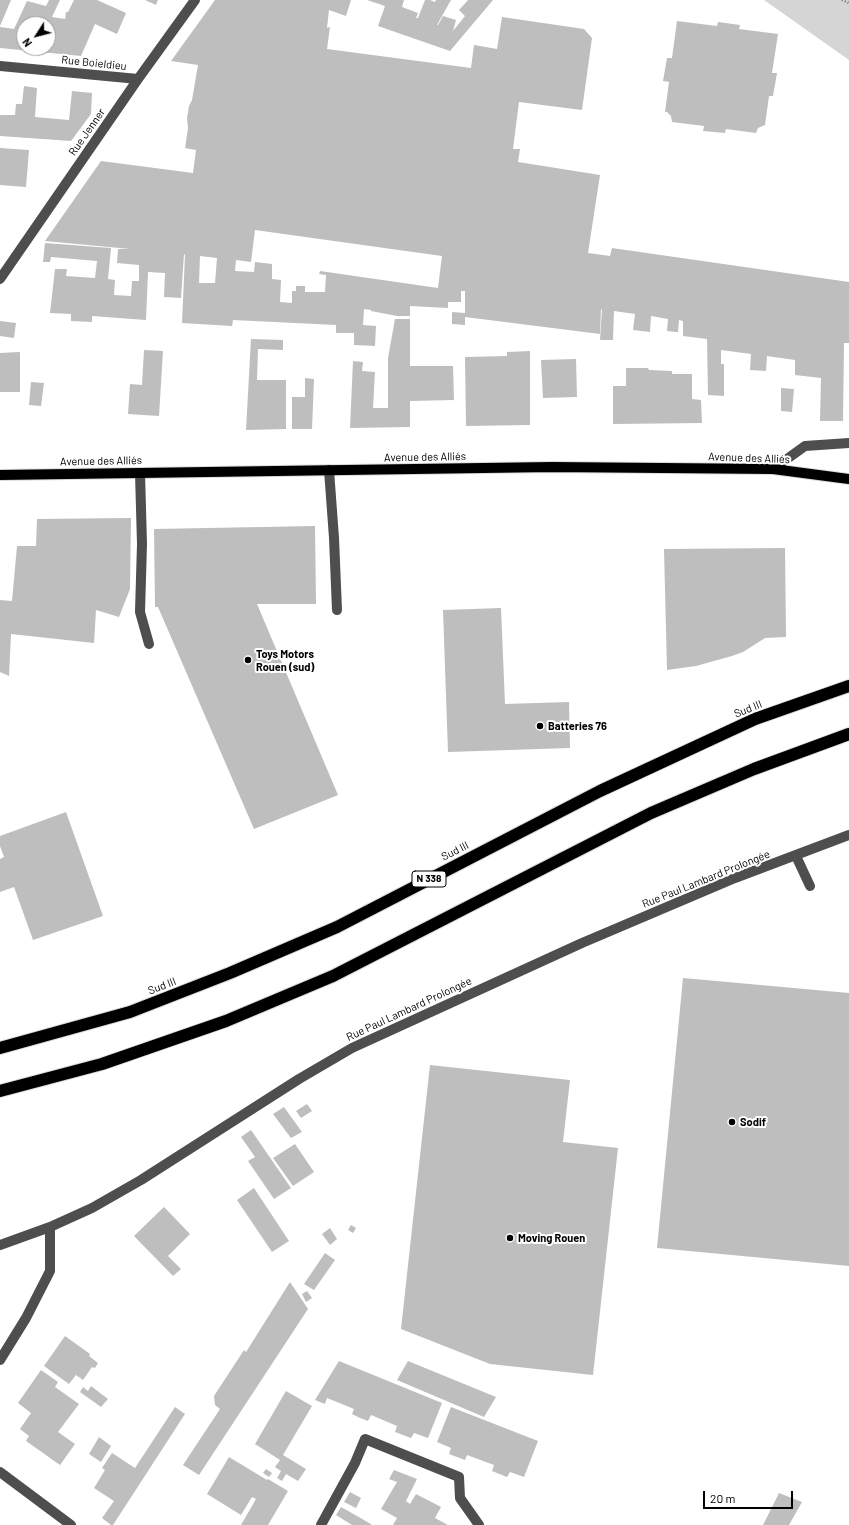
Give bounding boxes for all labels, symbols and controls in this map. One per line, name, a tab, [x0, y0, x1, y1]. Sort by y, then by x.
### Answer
north arrow	[16, 16, 56, 56]
text: N	[19, 36, 34, 50]
street label: Rue Boieldieu	[61, 53, 127, 73]
street label: Rue Jenner	[66, 106, 108, 158]
street label: Avenue des Alliés	[384, 450, 466, 464]
street label: Avenue des Alliés	[708, 450, 790, 466]
street label: Avenue des Alliés	[60, 454, 142, 468]
place label: Toys Motors Rouen (sud)	[256, 647, 314, 673]
marker: Toys Motors Rouen (sud)	[243, 655, 253, 665]
street label: Sud III	[732, 697, 764, 721]
place label: Batteries 76	[548, 719, 607, 733]
marker: Batteries 76	[535, 721, 545, 731]
street label: Sud III	[439, 839, 471, 863]
street label: Rue Paul Lambard Prolongée	[640, 847, 772, 911]
road number: N 338	[412, 871, 446, 887]
street label: Rue Paul Lambard Prolongée	[344, 974, 474, 1044]
street label: Sud III	[146, 975, 178, 997]
place label: Sodif	[740, 1115, 766, 1129]
marker: Sodif	[727, 1117, 737, 1127]
place label: Moving Rouen	[518, 1231, 585, 1245]
marker: Moving Rouen	[505, 1233, 515, 1243]
scale bar	[705, 1483, 795, 1509]
text: 20 m	[710, 1491, 736, 1505]

